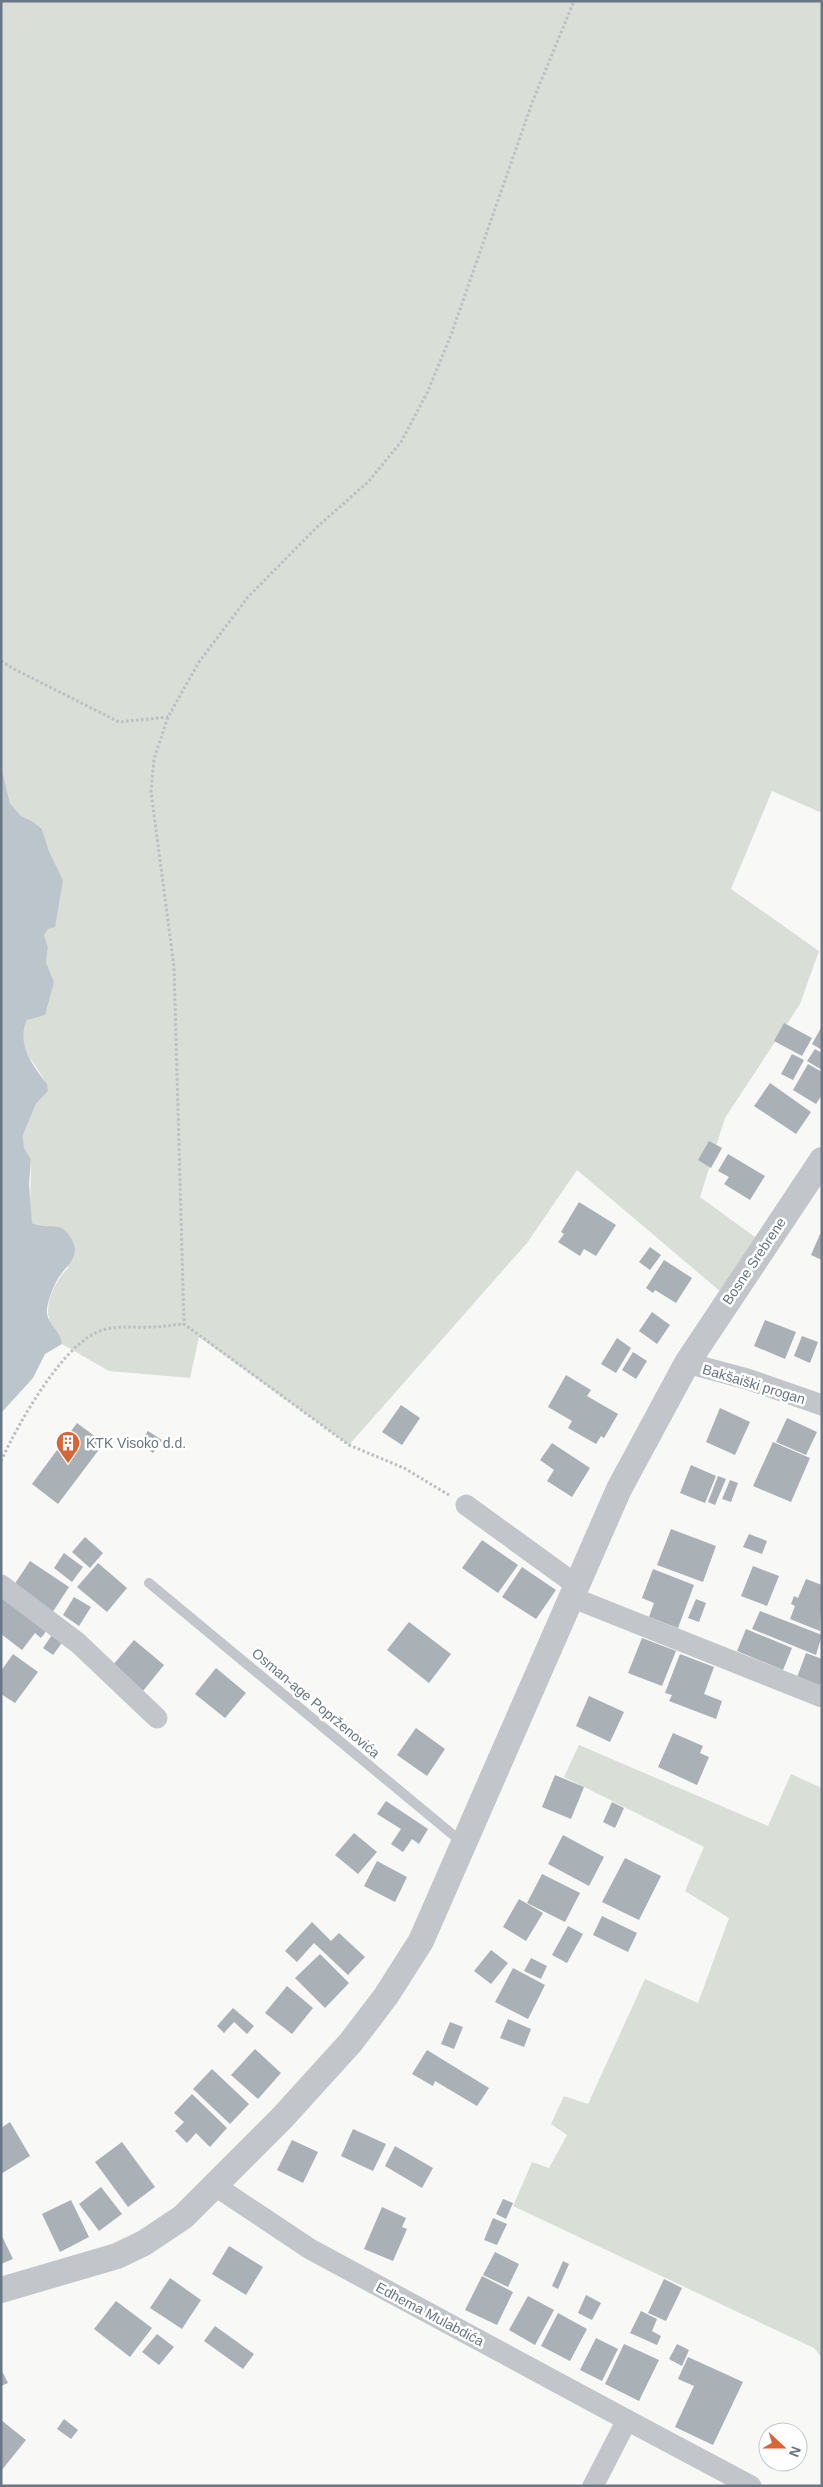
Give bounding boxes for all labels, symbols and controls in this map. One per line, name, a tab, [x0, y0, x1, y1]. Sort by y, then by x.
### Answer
street label: Bosne Srebrene	[719, 1214, 789, 1307]
street label: Bakšaiški progan	[701, 1361, 807, 1407]
building icon: KTK Visoko d.d.	[55, 1430, 81, 1464]
place label: KTK Visoko d.d.	[86, 1435, 186, 1451]
street label: Osman-age Poprženovića	[249, 1645, 383, 1761]
street label: Edhema Mulabdića	[373, 2279, 487, 2349]
north arrow	[758, 2422, 808, 2472]
text: N	[786, 2444, 804, 2459]

